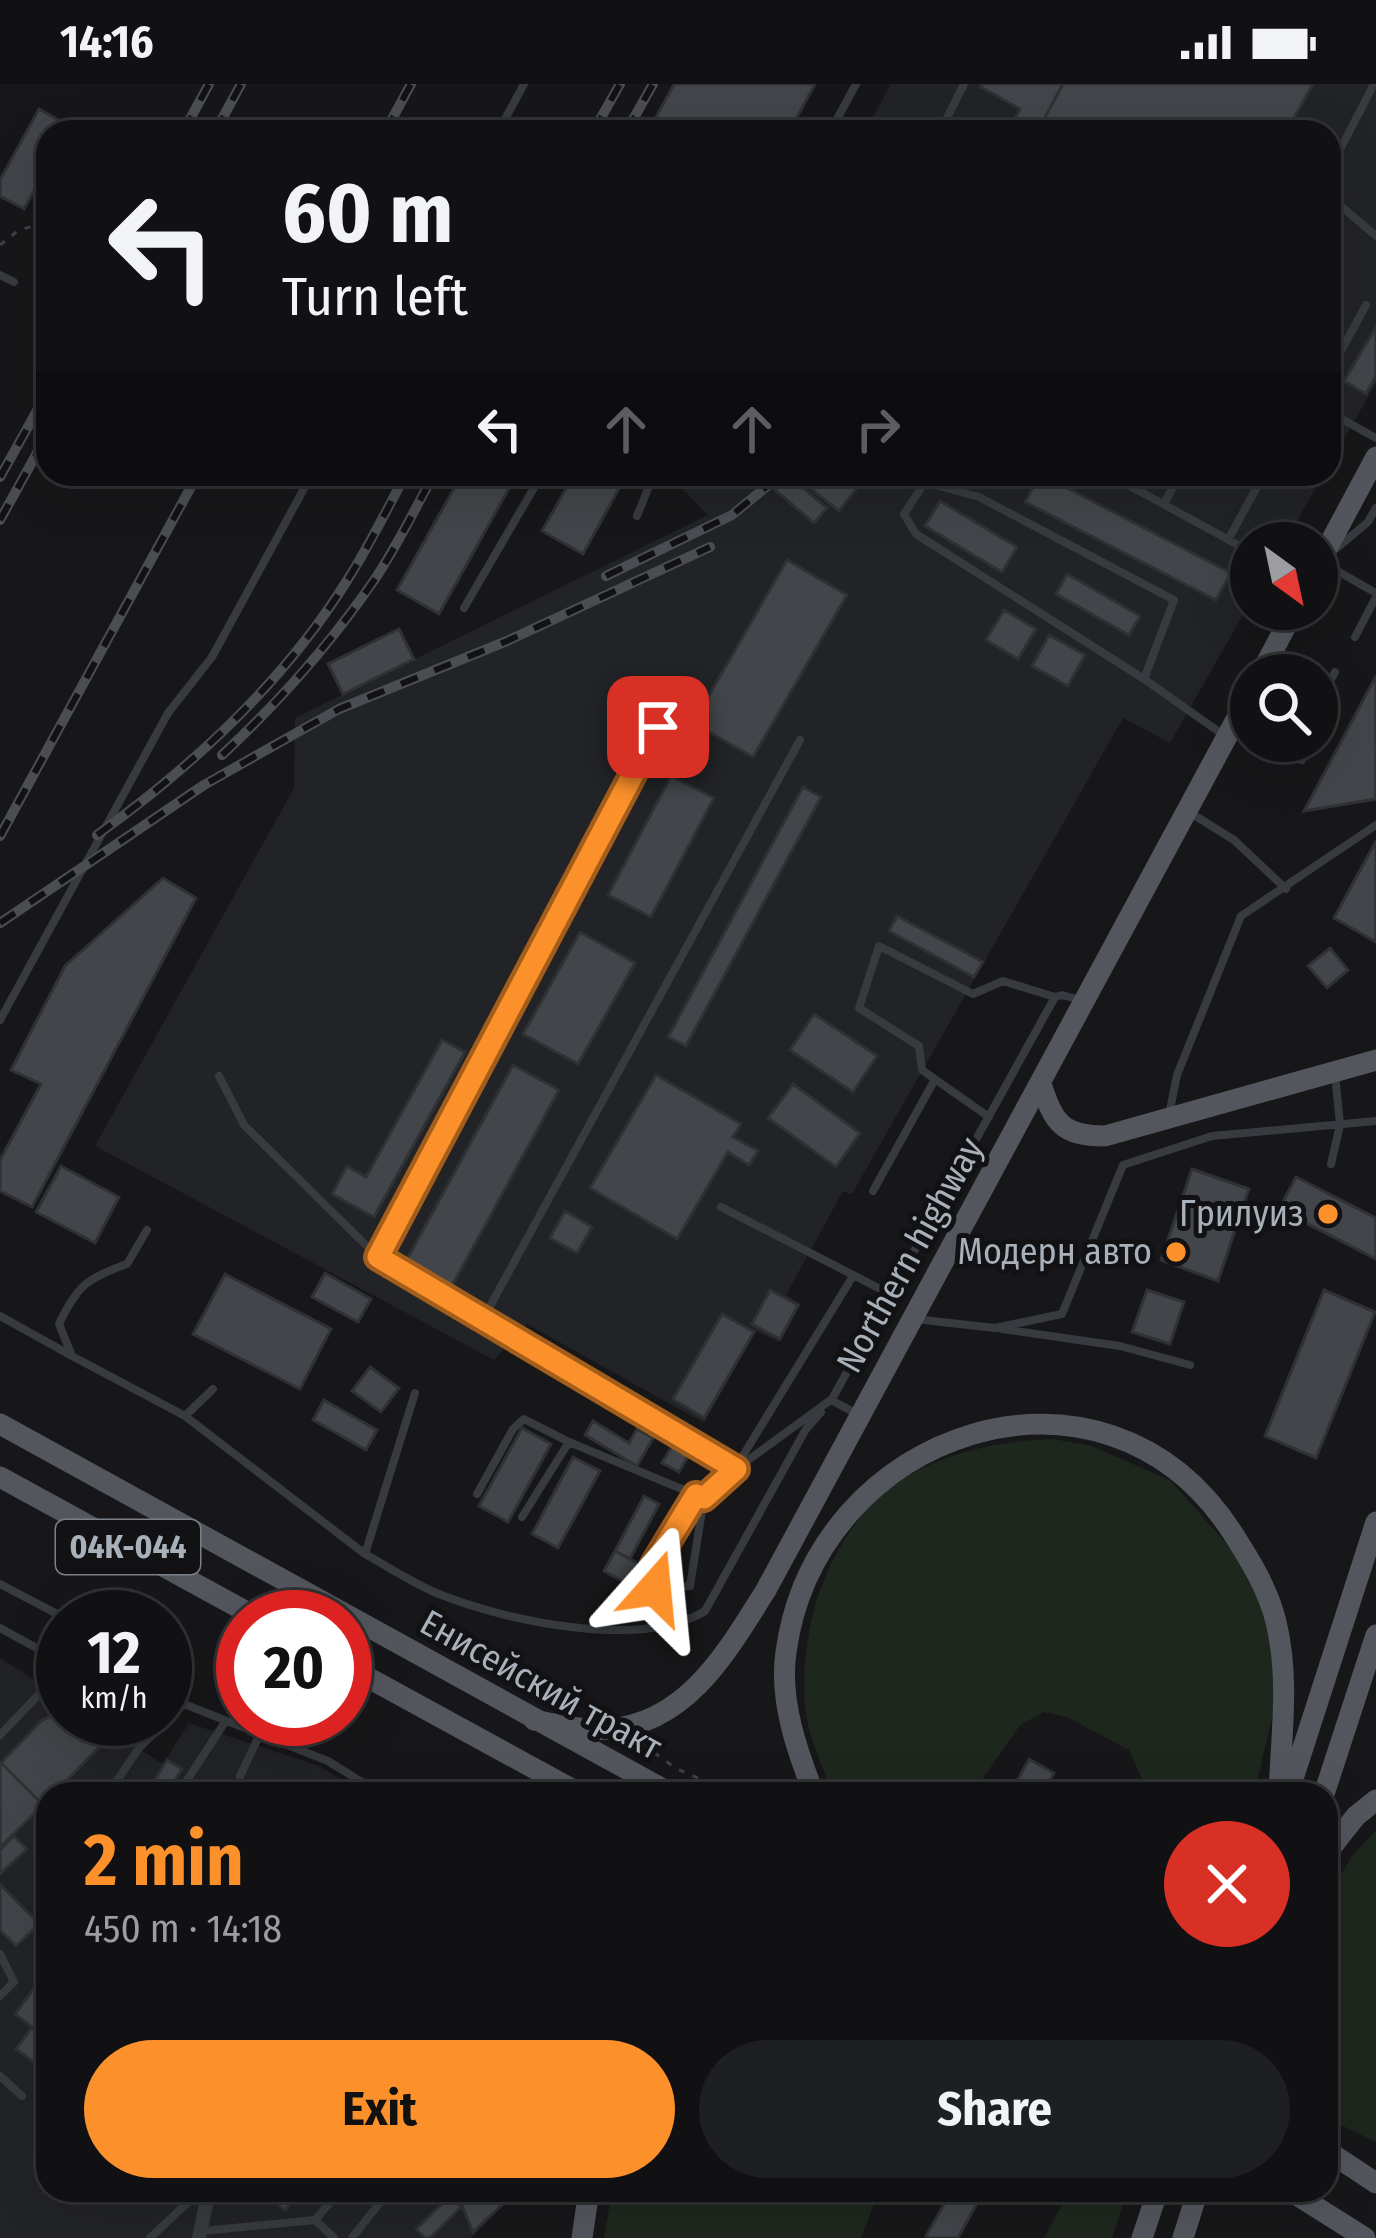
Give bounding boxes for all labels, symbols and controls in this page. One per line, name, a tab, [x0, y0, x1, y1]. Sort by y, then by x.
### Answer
text: 14:16	[60, 15, 154, 69]
text: 60 m	[282, 163, 453, 264]
icon: left	[84, 168, 240, 324]
text: Turn left	[282, 265, 468, 329]
icon: left	[467, 396, 533, 462]
icon: ahead	[593, 396, 659, 462]
icon: ahead	[719, 396, 785, 462]
icon: right	[845, 396, 911, 462]
north arrow	[1230, 522, 1338, 630]
map controls	[1230, 522, 1338, 762]
button: search	[1230, 654, 1338, 762]
pin	[607, 676, 709, 778]
icon: arrive	[625, 694, 691, 760]
street label: Northern highway	[827, 1130, 993, 1380]
place label: Грилуиз	[1179, 1192, 1304, 1236]
marker: Грилуиз	[1315, 1201, 1341, 1227]
place label: Модерн авто	[957, 1230, 1152, 1274]
marker: Модерн авто	[1163, 1239, 1189, 1265]
road number: 04К-044	[56, 1520, 200, 1574]
position arrow	[592, 1525, 718, 1651]
speed limit sign: 20	[216, 1590, 372, 1746]
street label: Енисейский тракт	[413, 1601, 670, 1770]
text: 12	[87, 1617, 141, 1689]
text: km/h	[81, 1680, 147, 1716]
text: 2 min	[84, 1818, 244, 1904]
button: close	[1164, 1821, 1290, 1947]
text: 450 m · 14:18	[84, 1906, 282, 1952]
button: Exit	[84, 2040, 675, 2178]
button: Share	[699, 2040, 1290, 2178]

